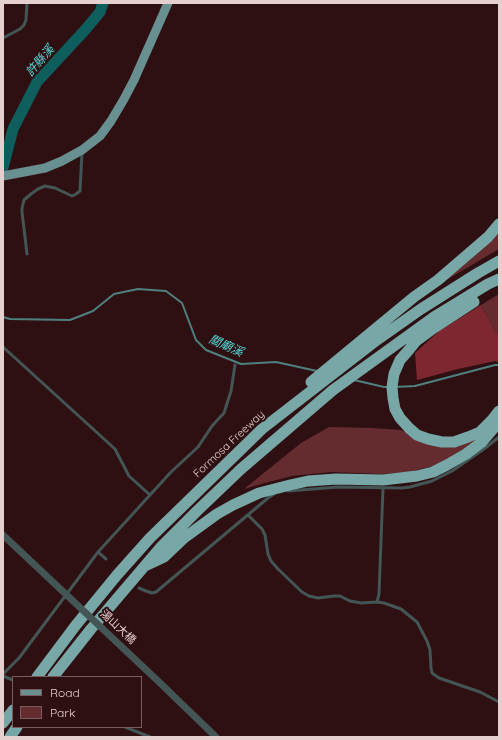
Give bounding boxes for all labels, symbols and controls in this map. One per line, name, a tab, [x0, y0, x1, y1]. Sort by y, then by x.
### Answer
water label: 許縣溪	[23, 43, 57, 79]
water label: 關廟溪	[207, 332, 245, 360]
street label: Formosa Freeway	[191, 408, 267, 480]
street label: 湯山大橋	[97, 607, 139, 647]
legend	[12, 676, 142, 728]
text: Road	[50, 685, 80, 700]
text: Park	[50, 705, 75, 720]

